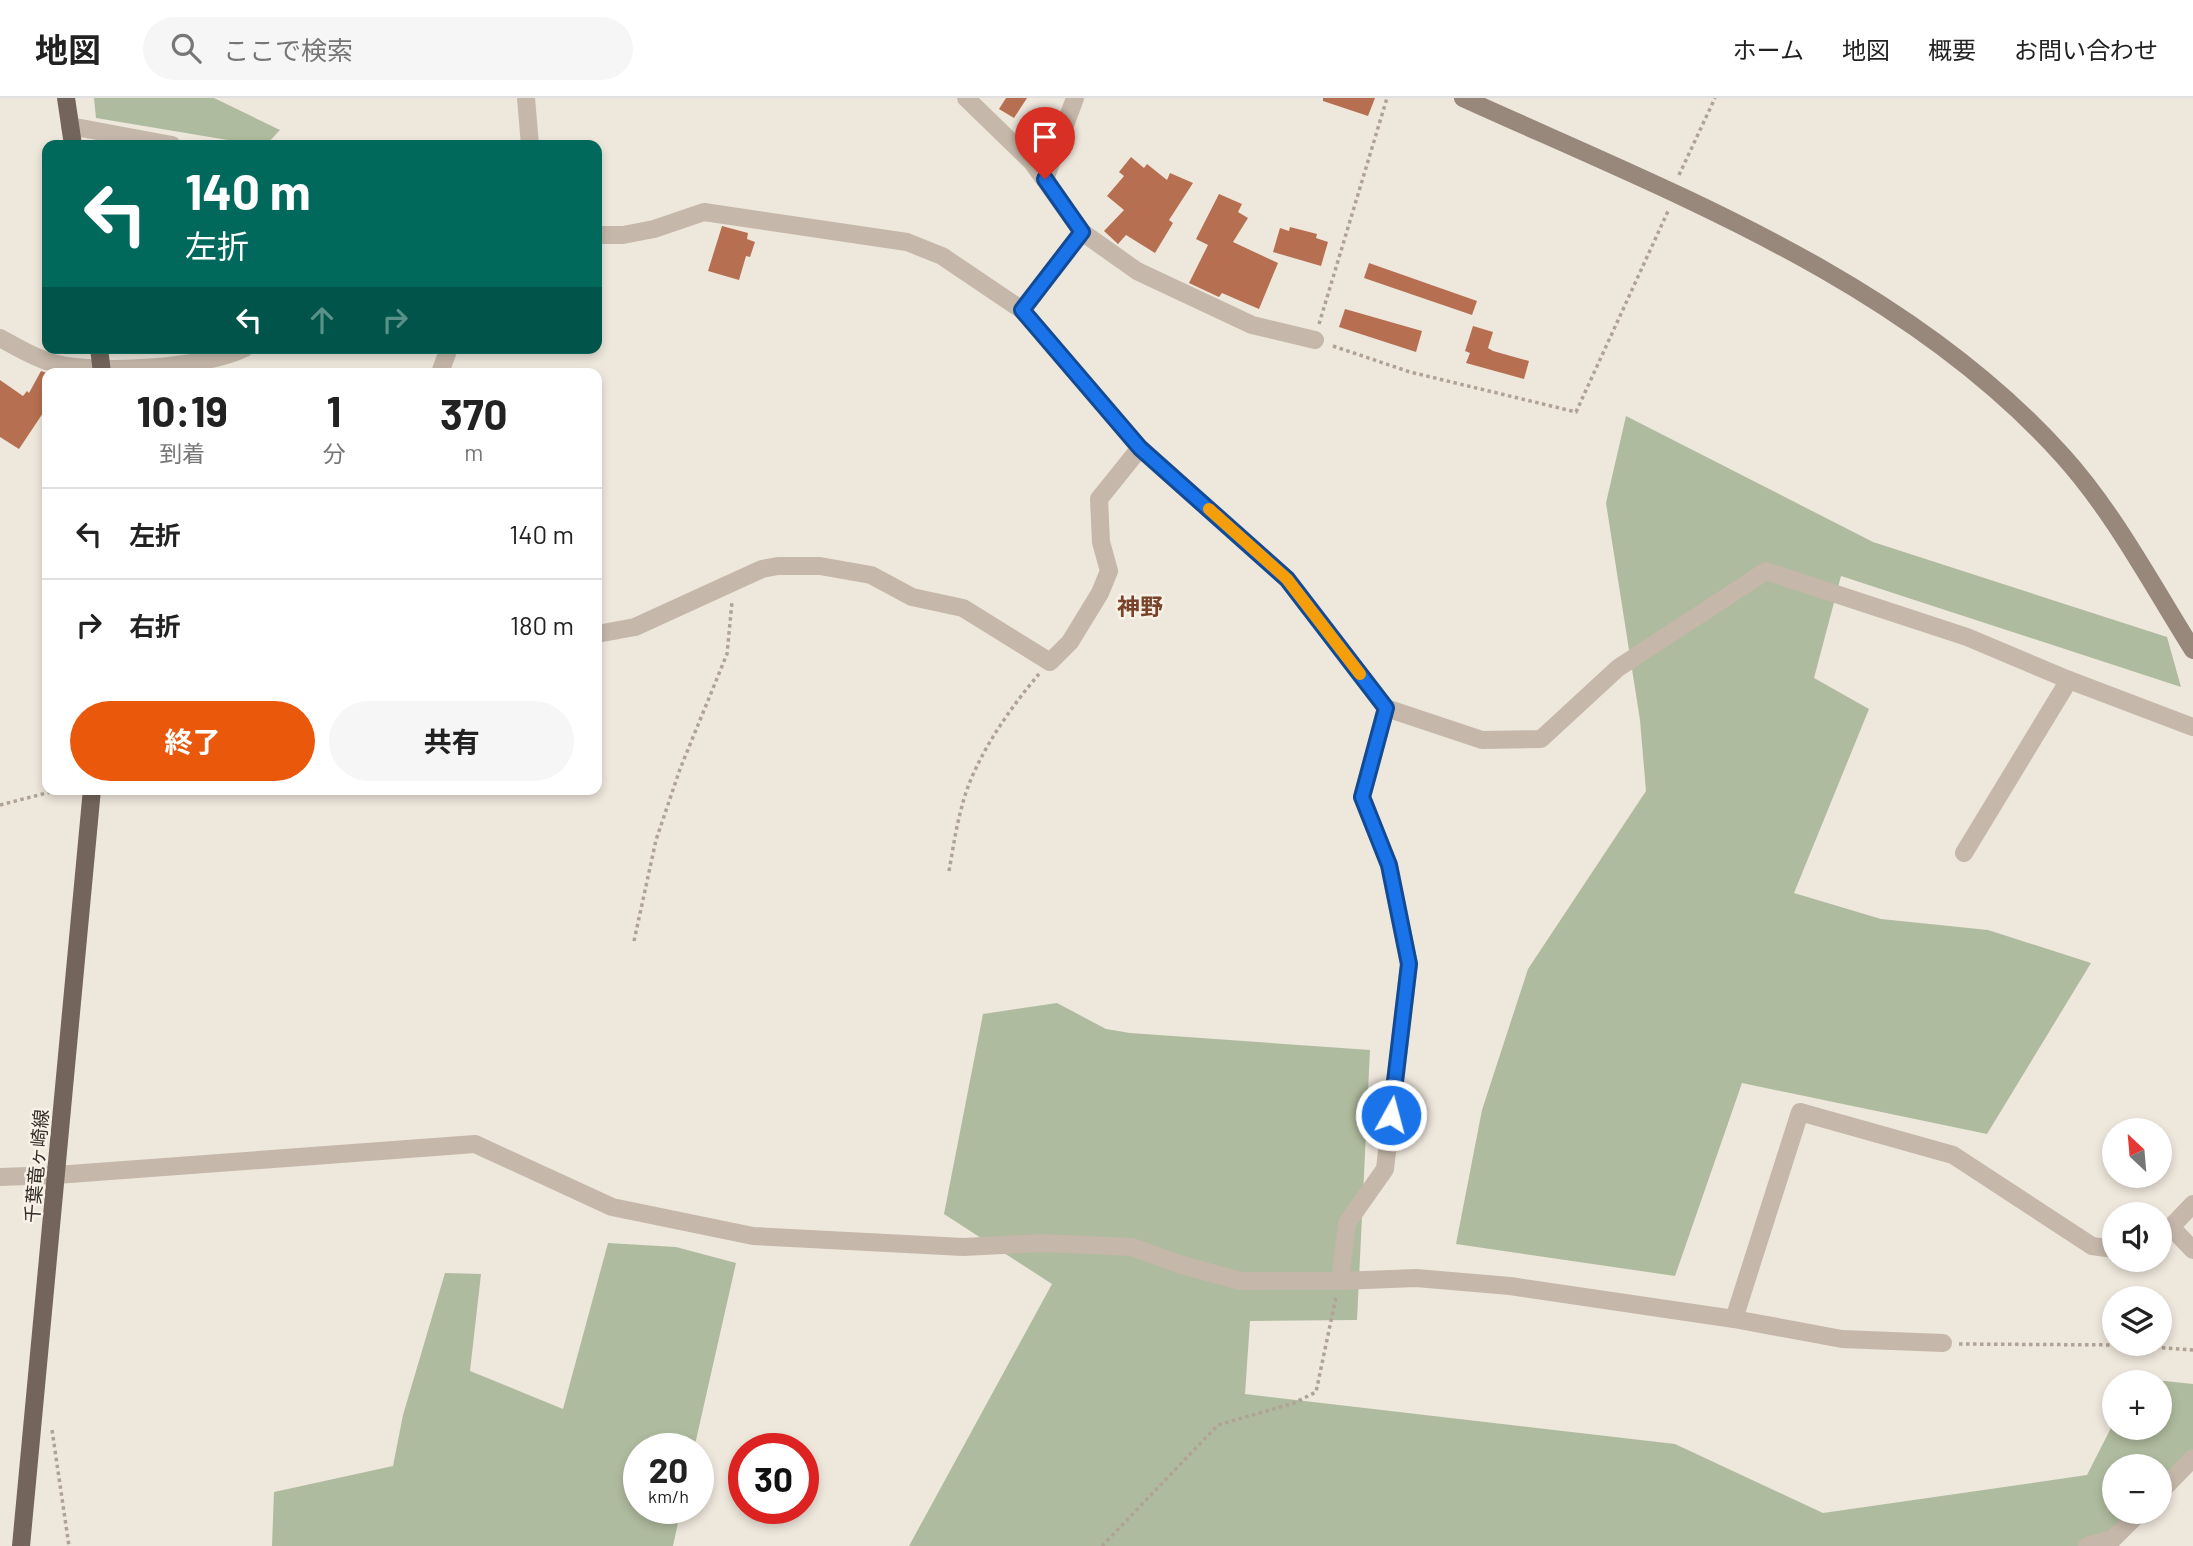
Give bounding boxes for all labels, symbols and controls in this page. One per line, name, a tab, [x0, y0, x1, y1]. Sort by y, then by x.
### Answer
search box	[143, 17, 633, 80]
text: 地図	[35, 29, 101, 69]
icon: search	[167, 29, 205, 67]
text: ここで検索	[223, 34, 353, 65]
text: ホーム	[1733, 35, 1804, 64]
text: 地図	[1842, 35, 1890, 64]
text: 概要	[1928, 35, 1976, 64]
text: お問い合わせ	[2014, 35, 2158, 64]
pin	[1015, 107, 1075, 179]
icon: arrive	[1026, 118, 1064, 156]
text: 140 m	[185, 161, 311, 220]
icon: left	[70, 168, 161, 259]
text: 左折	[185, 226, 249, 264]
icon: left	[230, 301, 268, 339]
icon: ahead	[303, 301, 341, 339]
icon: right	[376, 301, 414, 339]
text: 10:19	[137, 385, 228, 435]
text: 1	[326, 385, 341, 435]
text: 370	[440, 388, 507, 438]
text: m	[464, 438, 483, 466]
text: 到着	[159, 439, 205, 467]
text: 分	[322, 439, 345, 467]
icon: left	[70, 515, 108, 553]
text: 140 m	[509, 518, 574, 549]
text: 左折	[129, 519, 181, 550]
district label: 神野	[1117, 592, 1163, 620]
icon: right	[70, 606, 108, 644]
text: 180 m	[510, 609, 574, 640]
text: 右折	[129, 610, 181, 641]
button: 終了	[70, 701, 315, 781]
button: 共有	[329, 701, 574, 781]
position arrow	[1354, 1078, 1428, 1152]
street label: 千葉竜ヶ崎線	[20, 1108, 52, 1224]
north arrow	[2102, 1118, 2172, 1188]
map controls	[2102, 1118, 2172, 1524]
button: sound	[2102, 1202, 2172, 1272]
button: layers	[2102, 1286, 2172, 1356]
button: +	[2102, 1370, 2172, 1440]
speed limit sign: 30	[728, 1433, 819, 1524]
text: 20	[649, 1448, 688, 1490]
button: −	[2102, 1454, 2172, 1524]
text: km/h	[648, 1485, 689, 1507]

